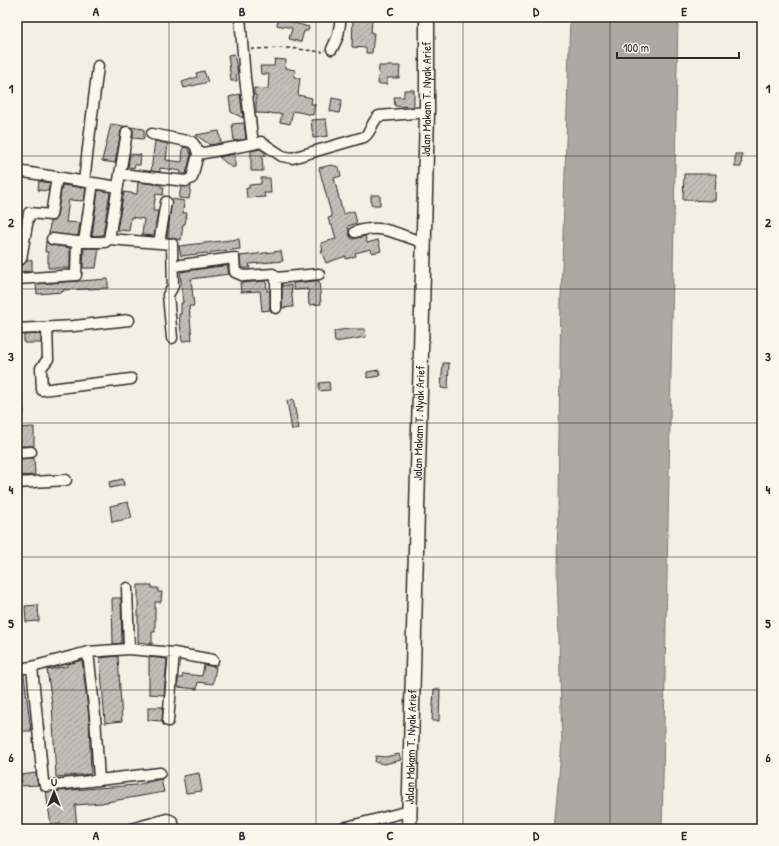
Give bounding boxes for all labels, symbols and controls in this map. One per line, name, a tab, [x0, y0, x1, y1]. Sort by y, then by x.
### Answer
text: A	[93, 2, 100, 20]
text: B	[239, 2, 246, 20]
text: C	[386, 2, 394, 20]
text: D	[533, 2, 540, 20]
text: E	[681, 2, 687, 20]
scale bar	[617, 34, 739, 60]
text: 100 m	[623, 39, 649, 56]
street label: Jalan Makam T. Nyak Arief	[417, 41, 435, 157]
text: 1	[9, 79, 14, 97]
text: 1	[766, 79, 771, 97]
text: 2	[8, 213, 15, 231]
text: 2	[765, 213, 772, 231]
text: 3	[8, 347, 14, 365]
text: 3	[765, 347, 771, 365]
street label: Jalan Makam T. Nyak Arief	[409, 365, 429, 481]
text: 4	[9, 480, 14, 498]
text: 4	[766, 480, 771, 498]
text: 5	[8, 614, 14, 632]
text: 5	[765, 614, 771, 632]
street label: Jalan Makam T. Nyak Arief	[401, 689, 421, 805]
text: 6	[8, 748, 14, 766]
text: 6	[765, 748, 771, 766]
north arrow	[34, 772, 74, 812]
text: U	[51, 775, 57, 789]
text: A	[93, 826, 100, 844]
text: B	[239, 826, 246, 844]
text: C	[386, 826, 394, 844]
text: D	[533, 826, 540, 844]
text: E	[681, 826, 687, 844]

